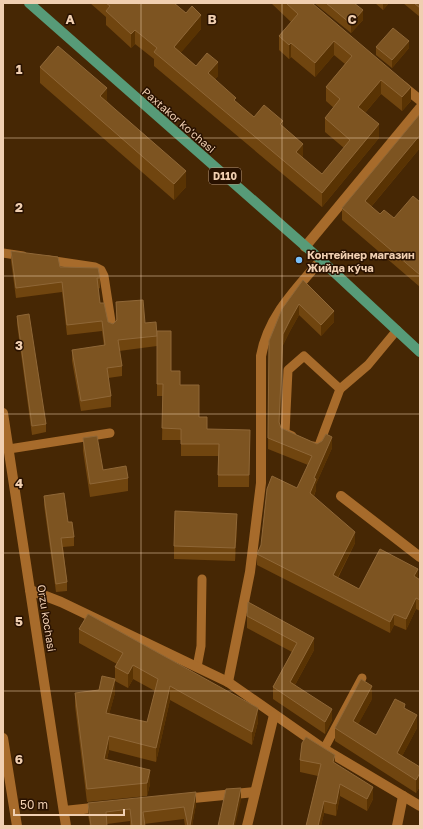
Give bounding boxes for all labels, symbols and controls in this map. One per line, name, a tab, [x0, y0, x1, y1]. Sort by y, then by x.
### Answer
text: A	[65, 11, 75, 27]
text: B	[207, 11, 217, 27]
text: C	[347, 11, 357, 27]
text: 1	[16, 61, 23, 77]
street label: Paxtakor koʻchasi	[140, 85, 218, 155]
road number: D110	[209, 168, 241, 184]
text: 2	[15, 199, 23, 215]
place label: Контейнер магазин Жийда ку́ча	[307, 248, 415, 274]
marker: Контейнер магазин Жийда ку́ча	[294, 255, 304, 265]
text: 3	[15, 337, 23, 353]
text: 4	[15, 475, 23, 491]
street label: Orzu kochasi	[35, 583, 59, 653]
text: 5	[15, 613, 23, 629]
text: 6	[15, 751, 23, 767]
scale bar	[14, 791, 124, 817]
text: 50 m	[20, 797, 48, 812]

